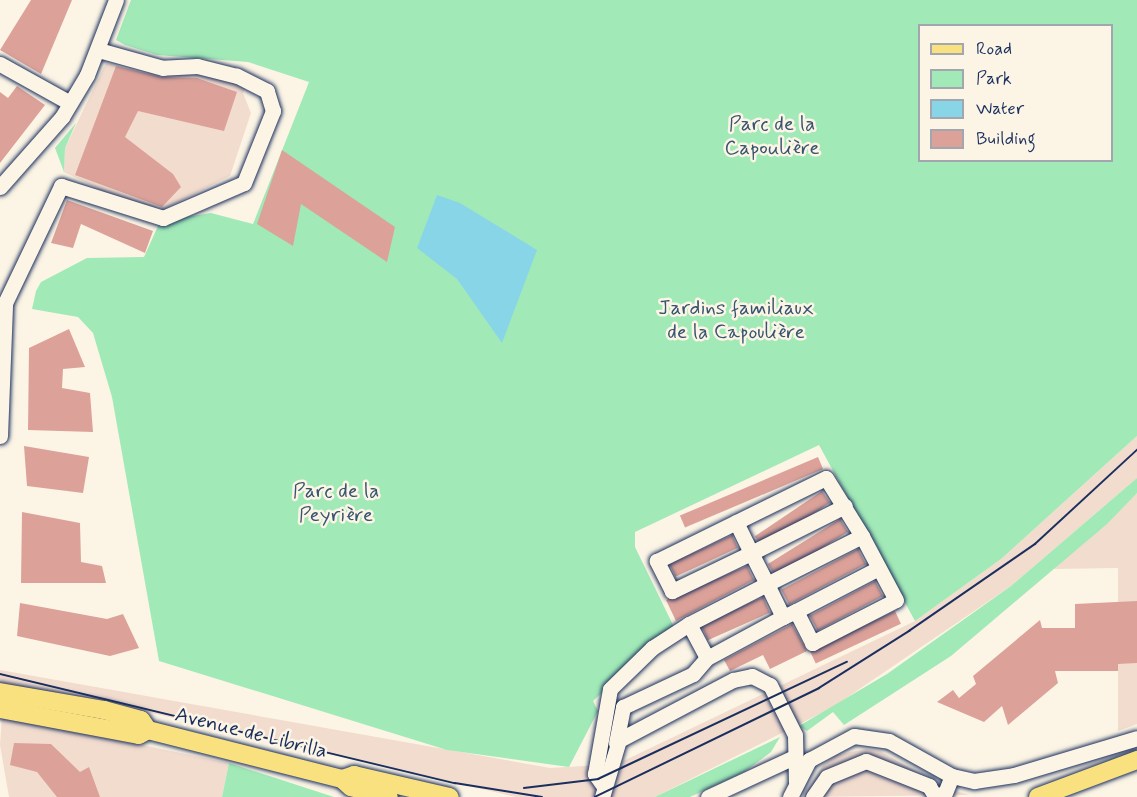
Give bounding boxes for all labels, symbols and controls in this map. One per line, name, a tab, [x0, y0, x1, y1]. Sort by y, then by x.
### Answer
legend	[918, 24, 1113, 162]
text: Road	[976, 37, 1012, 61]
text: Park	[976, 67, 1012, 91]
text: Water	[976, 97, 1024, 121]
park label: Parc de la Capoulière	[724, 111, 820, 161]
text: Building	[976, 127, 1036, 151]
park label: Jardins familiaux de la Capoulière	[656, 295, 816, 345]
park label: Parc de la Peyrière	[293, 478, 379, 528]
street label: Avenue de Librilla	[168, 701, 334, 765]

